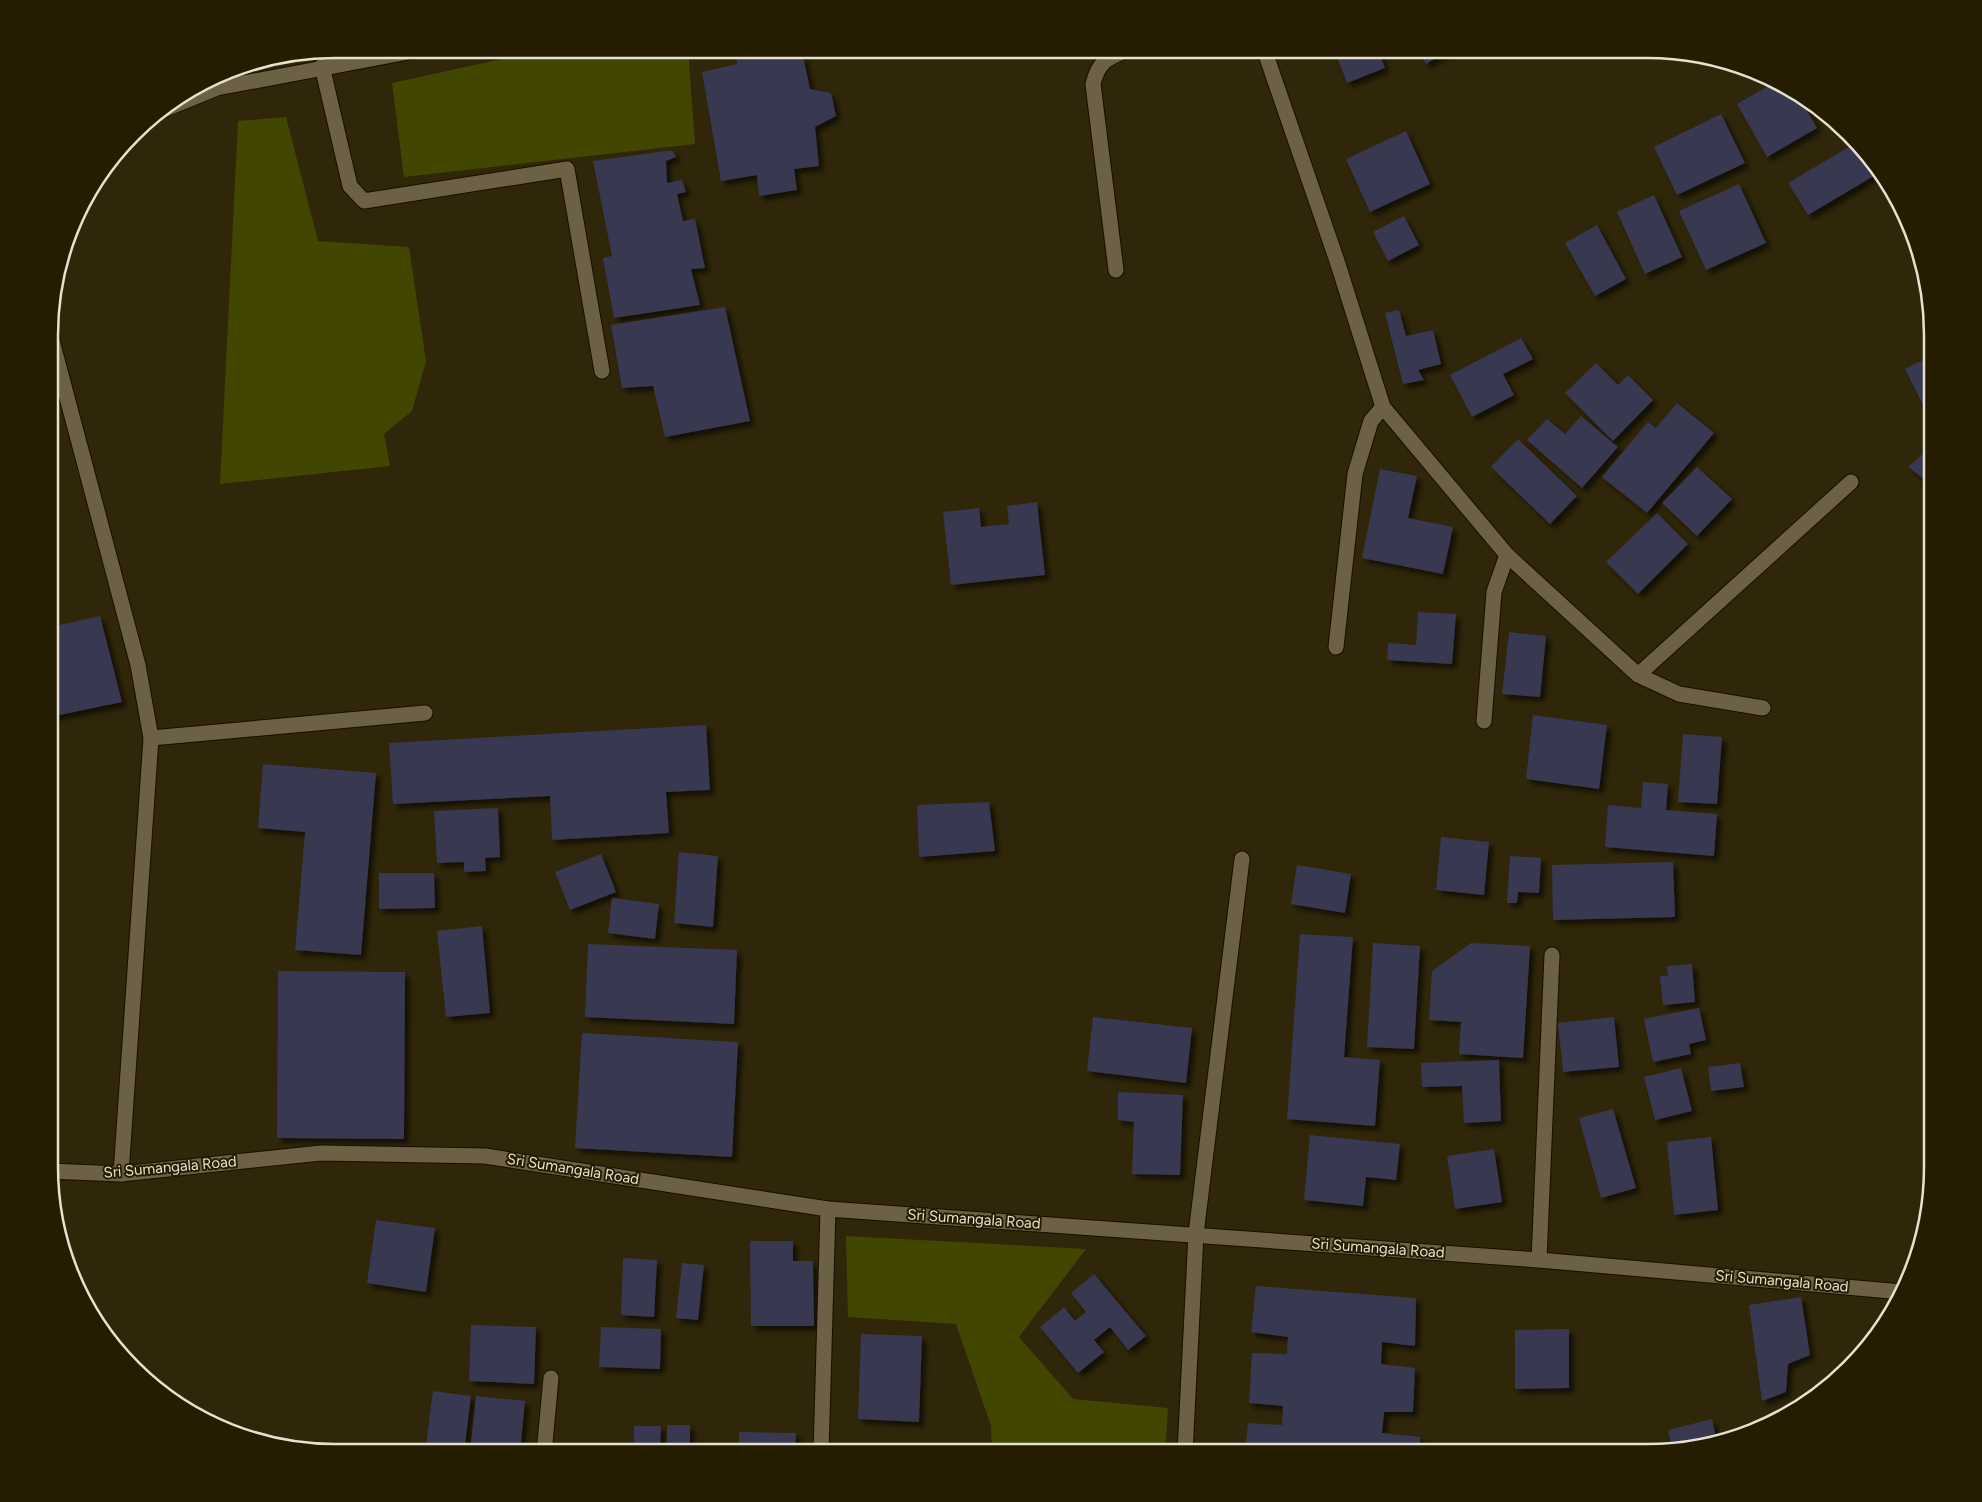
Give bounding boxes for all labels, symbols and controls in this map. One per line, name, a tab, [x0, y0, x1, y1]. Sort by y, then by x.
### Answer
street label: Sri Sumangala Road	[506, 1150, 640, 1188]
street label: Sri Sumangala Road	[103, 1152, 237, 1182]
street label: Sri Sumangala Road	[907, 1205, 1041, 1233]
street label: Sri Sumangala Road	[1311, 1234, 1445, 1262]
street label: Sri Sumangala Road	[1715, 1266, 1849, 1296]

